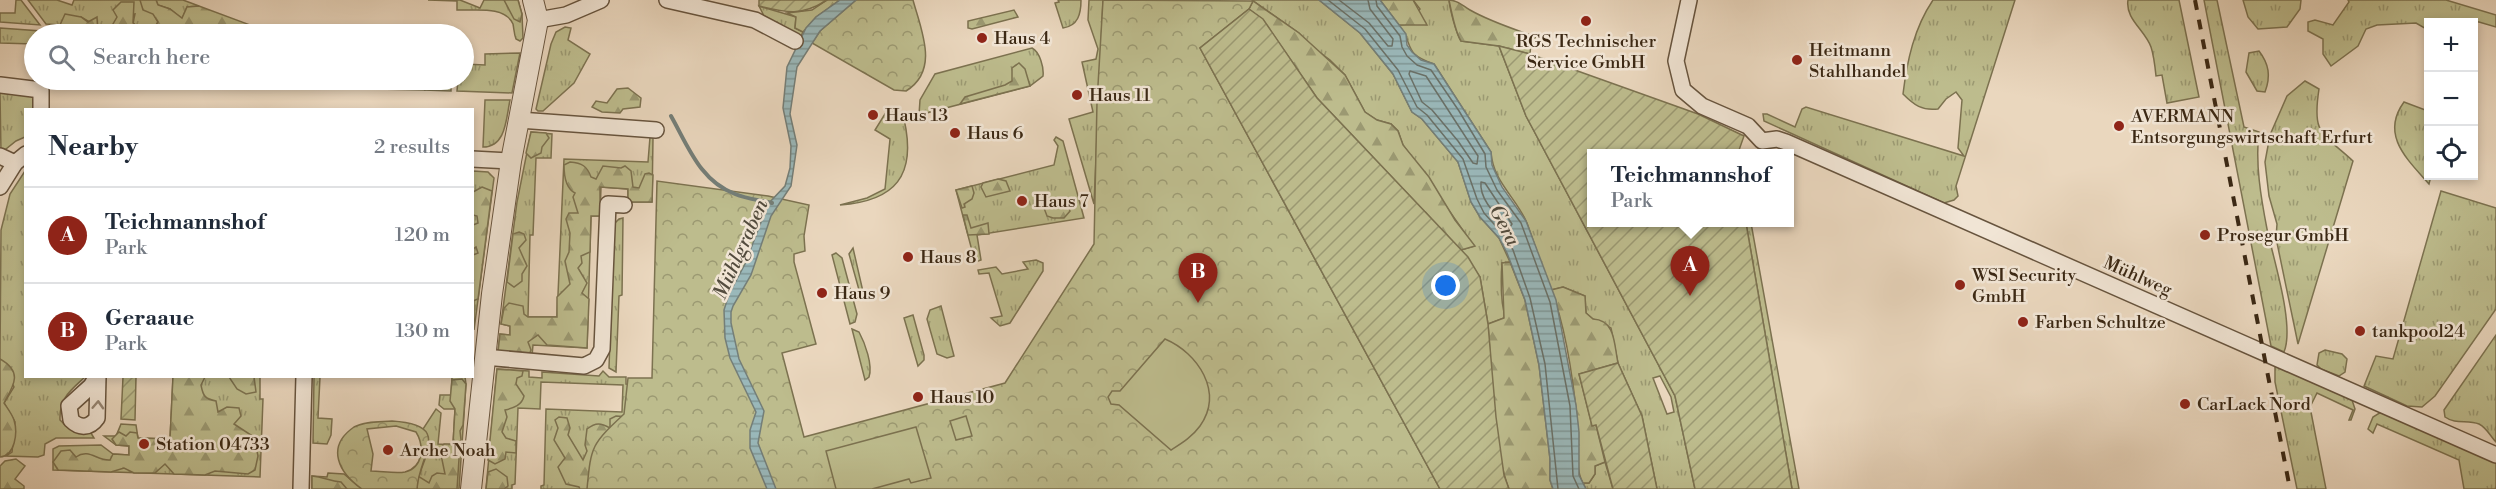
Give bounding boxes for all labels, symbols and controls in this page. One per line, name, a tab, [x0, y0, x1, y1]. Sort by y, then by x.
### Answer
marker: RGS Technischer Service GmbH	[1579, 14, 1593, 28]
map controls	[2424, 18, 2478, 180]
button: +	[2424, 18, 2478, 72]
search box	[24, 24, 474, 90]
place label: Haus 4	[994, 27, 1050, 50]
place label: RGS Technischer Service GmbH	[1516, 30, 1656, 74]
marker: Haus 4	[975, 31, 989, 45]
place label: Heitmann Stahlhandel	[1809, 39, 1907, 83]
icon: search	[45, 41, 78, 74]
text: Search here	[93, 44, 210, 71]
marker: Heitmann Stahlhandel	[1790, 53, 1804, 67]
button: −	[2424, 72, 2478, 126]
place label: Haus 11	[1089, 84, 1151, 107]
marker: Haus 11	[1070, 88, 1084, 102]
place label: Haus 13	[885, 104, 948, 127]
place label: AVERMANN Entsorgungswirtschaft Erfurt	[2130, 105, 2374, 149]
marker: Haus 13	[866, 108, 880, 122]
marker: AVERMANN Entsorgungswirtschaft Erfurt	[2112, 119, 2126, 133]
place label: Haus 6	[967, 122, 1023, 145]
marker: Haus 6	[948, 126, 962, 140]
button: locate	[2424, 126, 2478, 180]
text: Nearby	[48, 131, 138, 163]
text: 2 results	[374, 135, 450, 160]
popup	[1587, 149, 1794, 227]
text: Teichmannshof	[1611, 162, 1770, 189]
text: Park	[1611, 189, 1652, 214]
place label: Haus 7	[1034, 190, 1088, 213]
marker: Haus 7	[1015, 194, 1029, 208]
water label: Mühlgraben	[708, 195, 775, 304]
water label: Gera	[1483, 201, 1525, 251]
text: Teichmannshof	[105, 209, 265, 236]
text: A	[60, 223, 75, 248]
text: 120 m	[395, 223, 450, 248]
place label: Prosegur GmbH	[2217, 224, 2349, 247]
marker: Prosegur GmbH	[2198, 228, 2212, 242]
text: Park	[105, 236, 147, 261]
place label: Haus 8	[920, 246, 976, 269]
pin: A	[1670, 246, 1710, 296]
marker: Haus 8	[901, 250, 915, 264]
street label: Mühlweg	[2100, 251, 2176, 302]
pin: B	[1178, 254, 1218, 303]
place label: WSI Security GmbH	[1971, 264, 2077, 308]
your location	[1431, 271, 1460, 300]
marker: WSI Security GmbH	[1953, 278, 1967, 292]
place label: Haus 9	[834, 282, 890, 305]
marker: Haus 9	[815, 286, 829, 300]
text: Geraaue	[105, 305, 194, 332]
place label: Farben Schultze	[2035, 311, 2166, 334]
marker: Farben Schultze	[2016, 315, 2030, 329]
text: B	[60, 319, 75, 344]
text: 130 m	[395, 319, 450, 344]
place label: tankpool24	[2372, 320, 2465, 343]
marker: tankpool24	[2353, 324, 2367, 338]
text: Park	[105, 332, 147, 357]
place label: Haus 10	[930, 386, 995, 409]
marker: Haus 10	[911, 390, 925, 404]
place label: CarLack Nord	[2197, 393, 2311, 416]
marker: CarLack Nord	[2178, 397, 2192, 411]
one-way arrow	[91, 401, 104, 410]
place label: Station 04733	[156, 433, 270, 456]
marker: Station 04733	[137, 437, 151, 451]
place label: Arche Noah	[399, 439, 496, 462]
marker: Arche Noah	[381, 443, 395, 457]

